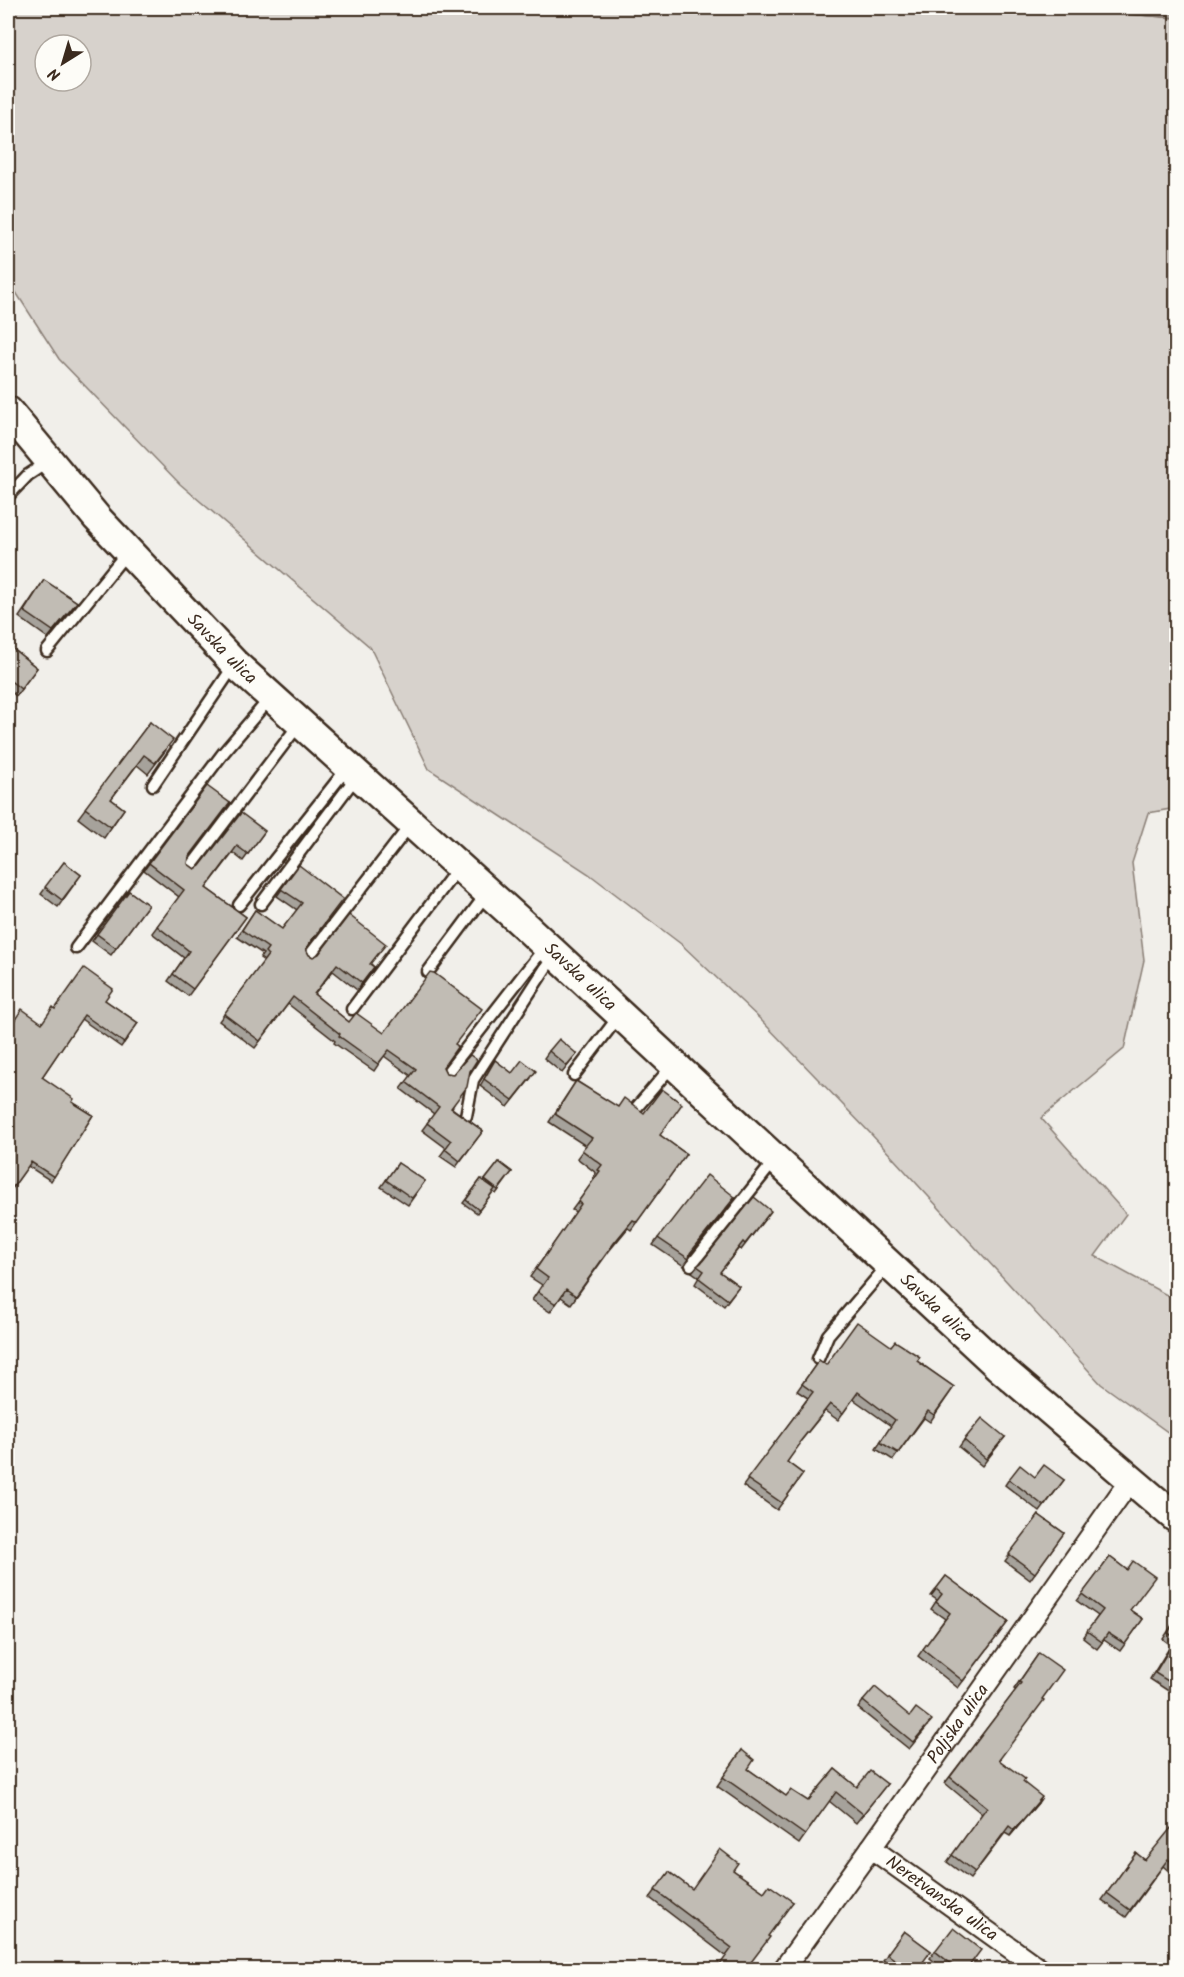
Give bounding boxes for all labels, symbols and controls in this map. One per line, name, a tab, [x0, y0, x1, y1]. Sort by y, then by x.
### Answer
north arrow	[33, 33, 93, 93]
text: N	[43, 61, 66, 87]
street label: Savska ulica	[179, 606, 264, 692]
street label: Savska ulica	[537, 935, 623, 1019]
street label: Savska ulica	[893, 1266, 979, 1350]
street label: Poljska ulica	[920, 1678, 997, 1770]
street label: Neretvanska ulica	[879, 1848, 1004, 1949]

